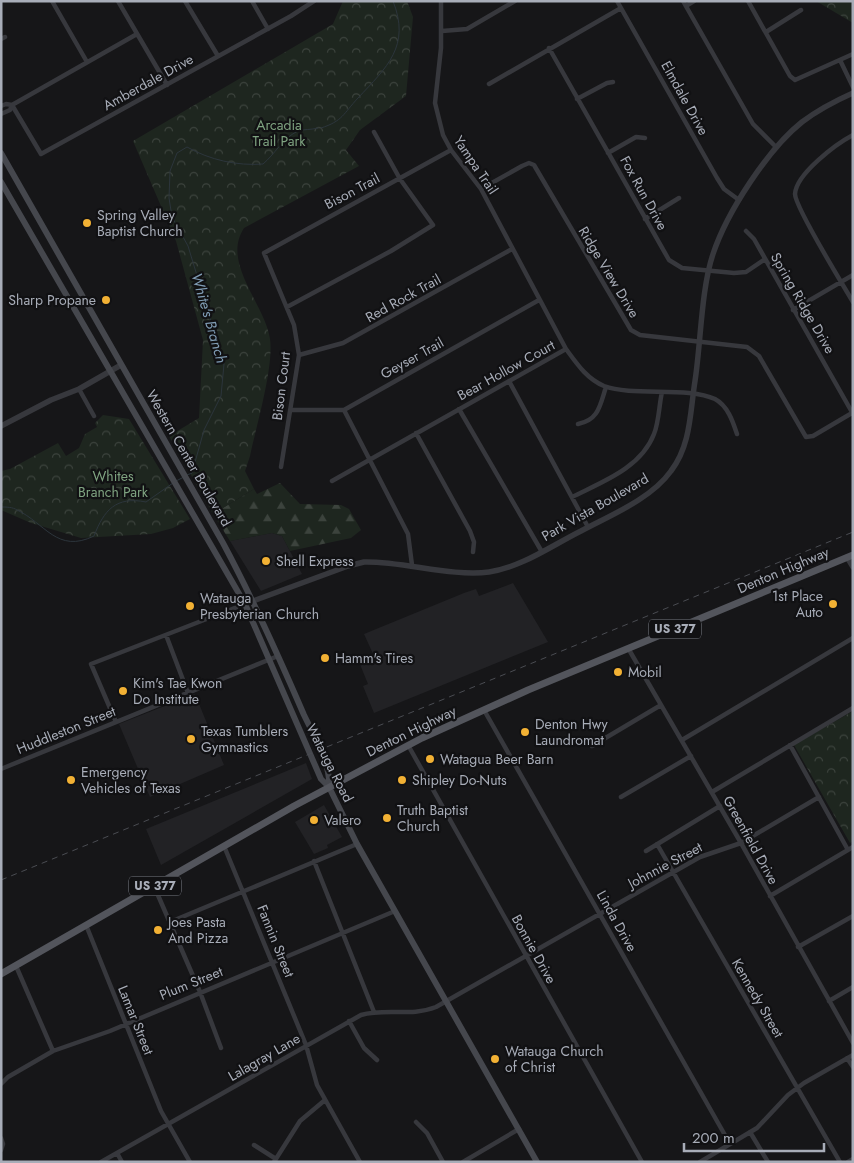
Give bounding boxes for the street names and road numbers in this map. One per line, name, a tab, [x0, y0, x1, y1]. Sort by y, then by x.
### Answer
street label: Amberdale Drive	[99, 49, 197, 115]
street label: Elmdale Drive	[656, 57, 714, 139]
street label: Yampa Trail	[449, 132, 503, 198]
street label: Fox Run Drive	[615, 152, 673, 234]
street label: Bison Trail	[321, 168, 383, 214]
street label: Ridge View Drive	[574, 222, 644, 322]
street label: Spring Ridge Drive	[766, 249, 840, 357]
street label: Red Rock Trail	[362, 269, 444, 327]
street label: Geyser Trail	[377, 332, 447, 384]
street label: Bear Hollow Court	[454, 335, 559, 405]
street label: Bison Court	[267, 350, 295, 421]
street label: Western Center Boulevard	[142, 386, 236, 530]
street label: Park Vista Boulevard	[538, 468, 652, 546]
street label: Denton Highway	[734, 541, 833, 598]
road number: US 377	[649, 620, 701, 638]
street label: Denton Highway	[363, 700, 460, 761]
street label: Huddleston Street	[13, 701, 119, 759]
street label: Watauga Road	[302, 720, 358, 806]
street label: Greenfield Drive	[718, 792, 784, 888]
street label: Johnnie Street	[623, 837, 706, 894]
road number: US 377	[129, 876, 181, 896]
street label: Linda Drive	[592, 887, 642, 955]
street label: Fannin Street	[252, 902, 300, 981]
street label: Bonnie Drive	[507, 911, 561, 987]
street label: Kennedy Street	[727, 955, 789, 1042]
street label: Plum Street	[156, 961, 226, 1005]
street label: Lamar Street	[113, 982, 159, 1058]
street label: Lalagray Lane	[224, 1028, 304, 1086]

